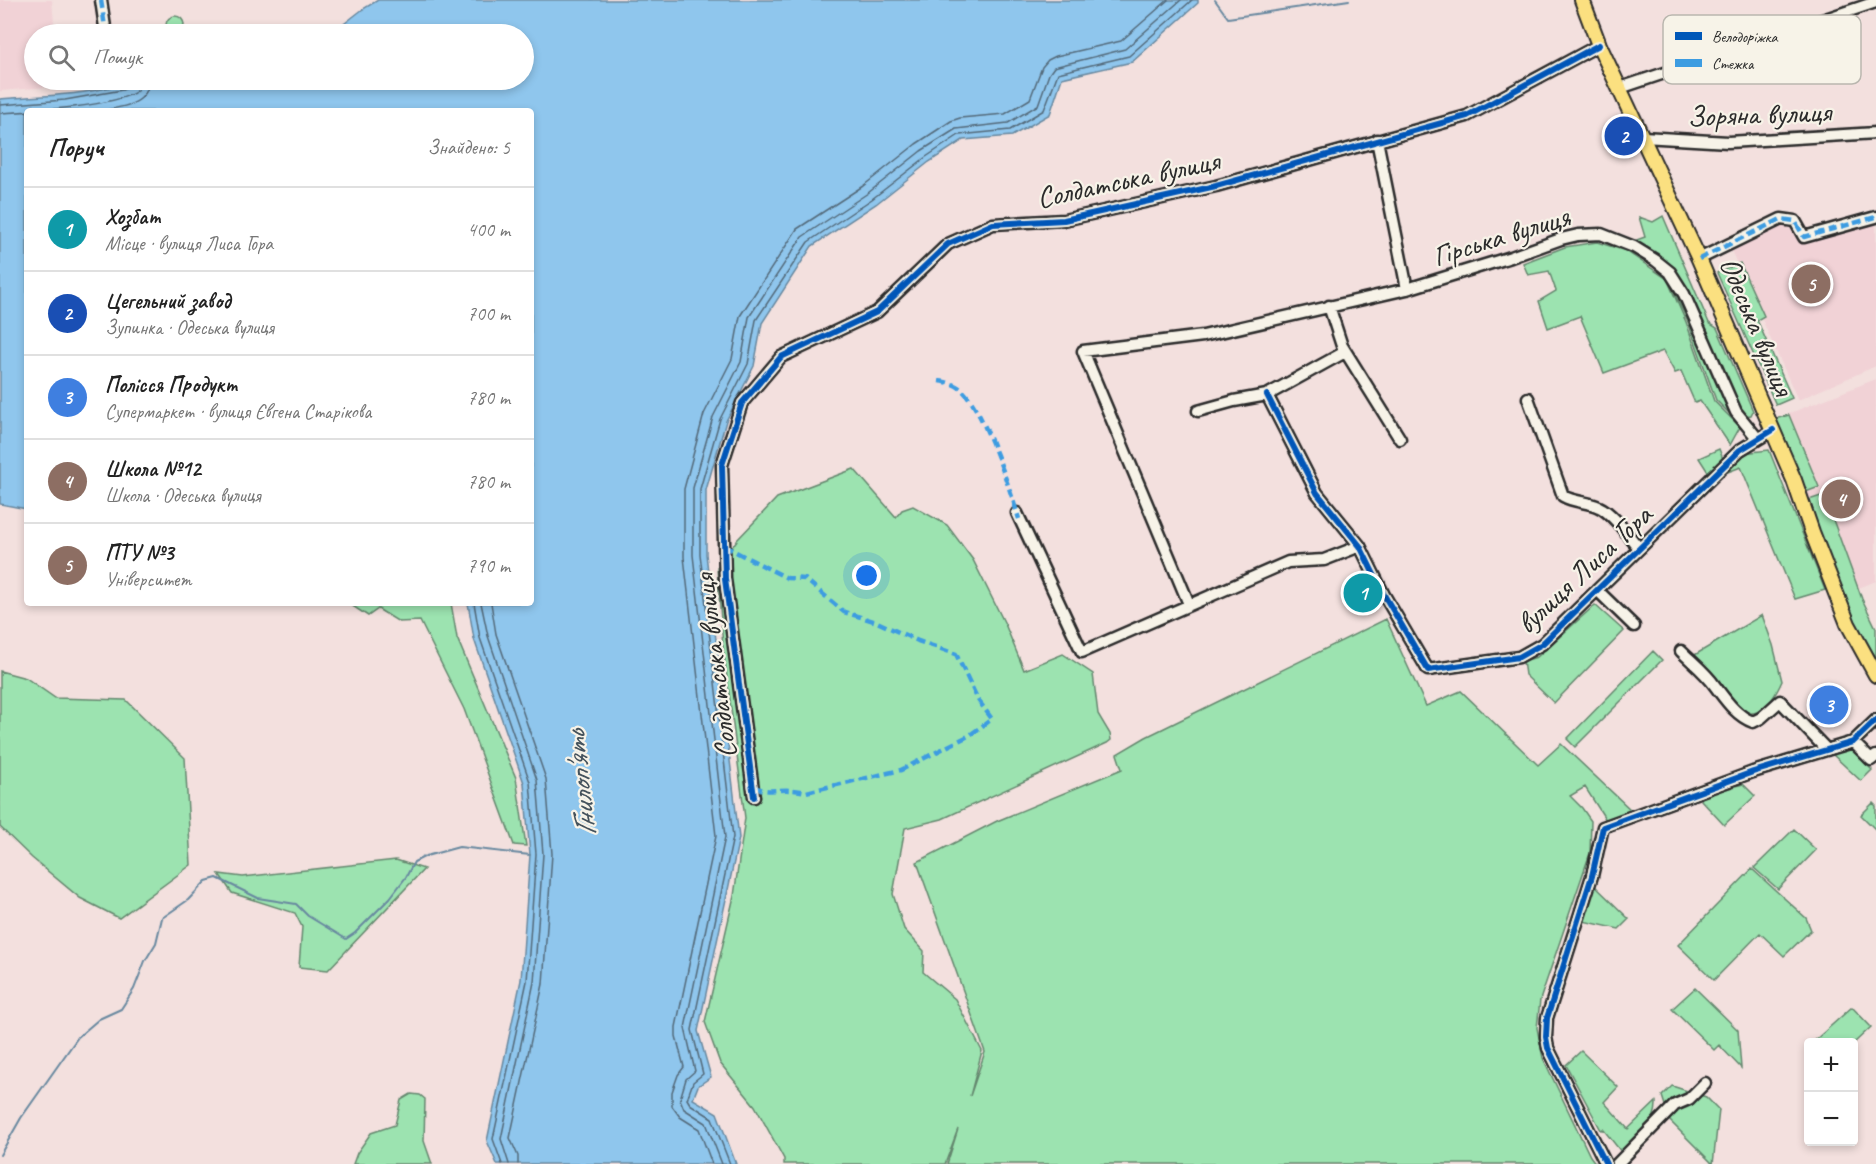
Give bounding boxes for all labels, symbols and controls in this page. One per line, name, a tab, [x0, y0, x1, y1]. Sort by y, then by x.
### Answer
legend	[1663, 15, 1861, 84]
search box	[24, 24, 534, 90]
text: Велодоріжка	[1712, 27, 1779, 47]
icon: search	[45, 41, 78, 74]
text: Пошук	[93, 43, 142, 71]
text: Стежка	[1712, 54, 1755, 74]
street label: Зоряна вулиця	[1686, 92, 1834, 136]
pin: 2	[1604, 114, 1644, 158]
text: Поруч	[48, 131, 104, 164]
text: Знайдено: 5	[428, 135, 510, 160]
street label: Солдатська вулиця	[1033, 141, 1225, 217]
street label: Гірська вулиця	[1428, 197, 1575, 275]
text: Хозбат	[105, 203, 161, 231]
text: 1	[63, 217, 72, 242]
text: 400 m	[467, 217, 510, 242]
text: Місце · вулиця Лиса Гора	[105, 231, 273, 256]
street label: Одеська вулиця	[1711, 251, 1804, 403]
pin: 5	[1792, 262, 1830, 306]
text: Цегельний завод	[105, 287, 231, 315]
text: 2	[63, 301, 72, 326]
text: 700 m	[467, 301, 510, 326]
text: Зупинка · Одеська вулиця	[105, 315, 274, 340]
text: Полісся Продукт	[105, 371, 238, 399]
text: 3	[63, 385, 72, 410]
text: 780 m	[467, 385, 510, 410]
text: Супермаркет · вулиця Євгена Старікова	[105, 399, 371, 424]
text: Школа №12	[105, 455, 201, 483]
text: 4	[63, 469, 72, 494]
text: 780 m	[467, 469, 510, 494]
pin: 4	[1822, 476, 1860, 522]
text: Школа · Одеська вулиця	[105, 483, 260, 508]
street label: вулиця Лиса Гора	[1508, 495, 1661, 642]
text: ПТУ №3	[105, 539, 174, 567]
text: 5	[63, 553, 72, 578]
text: 790 m	[467, 553, 510, 578]
your location	[852, 561, 881, 590]
text: Університет	[105, 567, 191, 592]
street label: Солдатська вулиця	[685, 569, 745, 760]
pin: 1	[1344, 570, 1382, 616]
pin: 3	[1810, 682, 1848, 728]
water label: Гнилоп'ять	[554, 725, 606, 838]
map controls	[1804, 1038, 1858, 1146]
button: +	[1804, 1038, 1858, 1092]
button: −	[1804, 1092, 1858, 1146]

